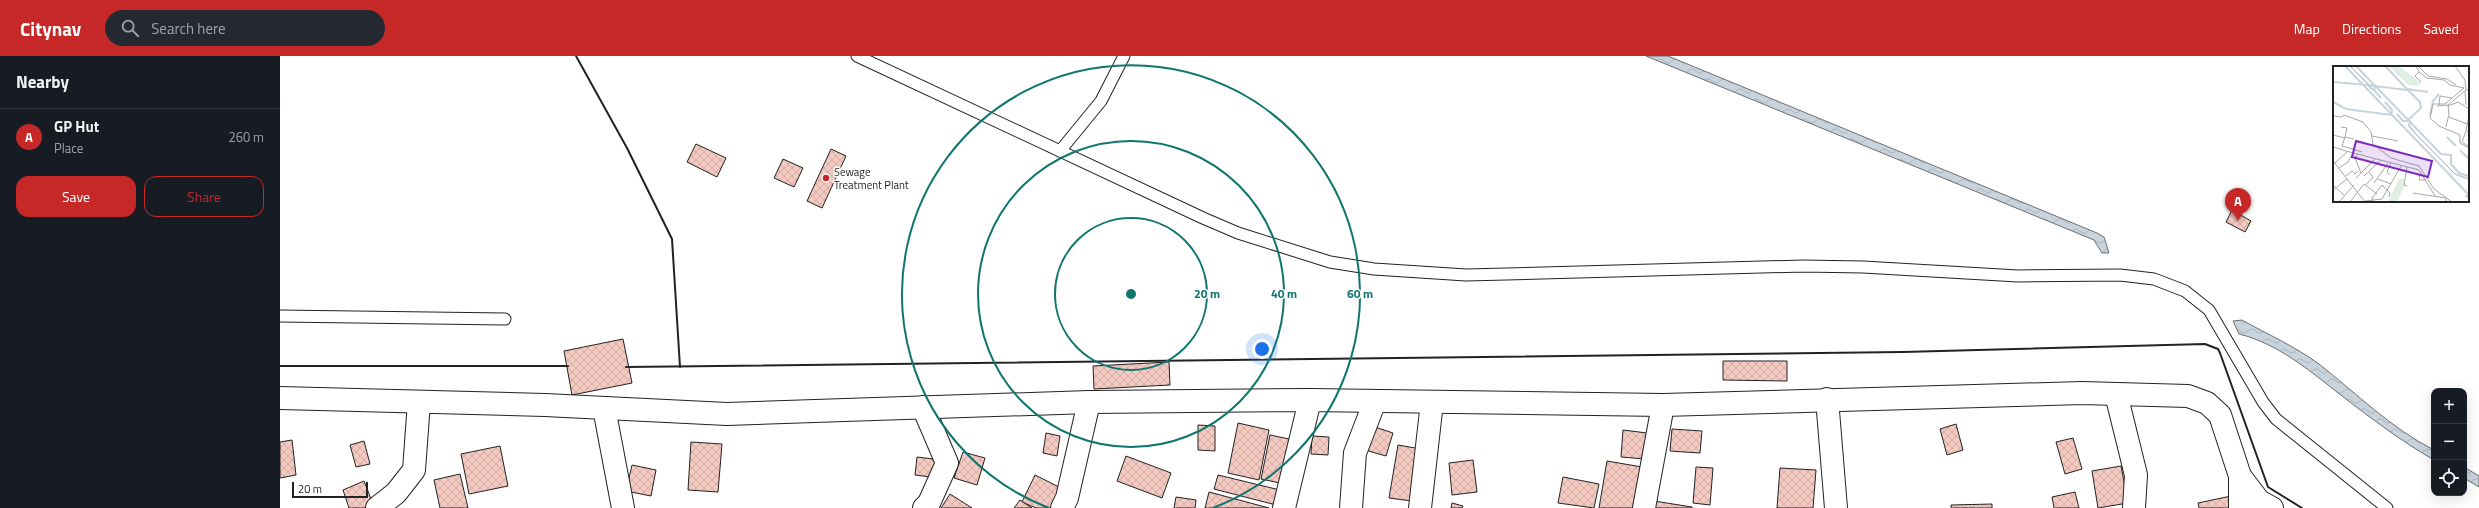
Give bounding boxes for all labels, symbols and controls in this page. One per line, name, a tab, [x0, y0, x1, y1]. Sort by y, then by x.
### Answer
search box	[105, 10, 385, 46]
text: Citynav	[20, 14, 81, 43]
icon: search	[119, 17, 141, 39]
text: Search here	[151, 17, 226, 40]
text: Map	[2294, 18, 2320, 39]
text: Directions	[2342, 18, 2401, 39]
text: Saved	[2423, 18, 2459, 39]
inset map	[2333, 66, 2469, 202]
text: Nearby	[16, 69, 69, 95]
text: GP Hut	[54, 115, 99, 138]
text: A	[25, 127, 33, 147]
text: 260 m	[228, 127, 264, 147]
text: Place	[54, 138, 83, 158]
place label: Sewage Treatment Plant	[834, 164, 909, 193]
marker: Sewage Treatment Plant	[821, 173, 831, 183]
button: Save	[16, 176, 136, 217]
button: Share	[144, 176, 264, 217]
pin: A	[2225, 188, 2251, 221]
text: 20 m	[1194, 284, 1220, 303]
text: 40 m	[1271, 284, 1297, 303]
text: 60 m	[1347, 284, 1373, 303]
centre of rings	[1124, 287, 1138, 301]
your location	[1252, 339, 1272, 359]
map controls	[2431, 388, 2467, 496]
button: +	[2431, 388, 2467, 424]
button: −	[2431, 424, 2467, 460]
button: locate	[2431, 460, 2467, 496]
scale bar	[292, 480, 368, 499]
text: 20 m	[298, 481, 322, 497]

